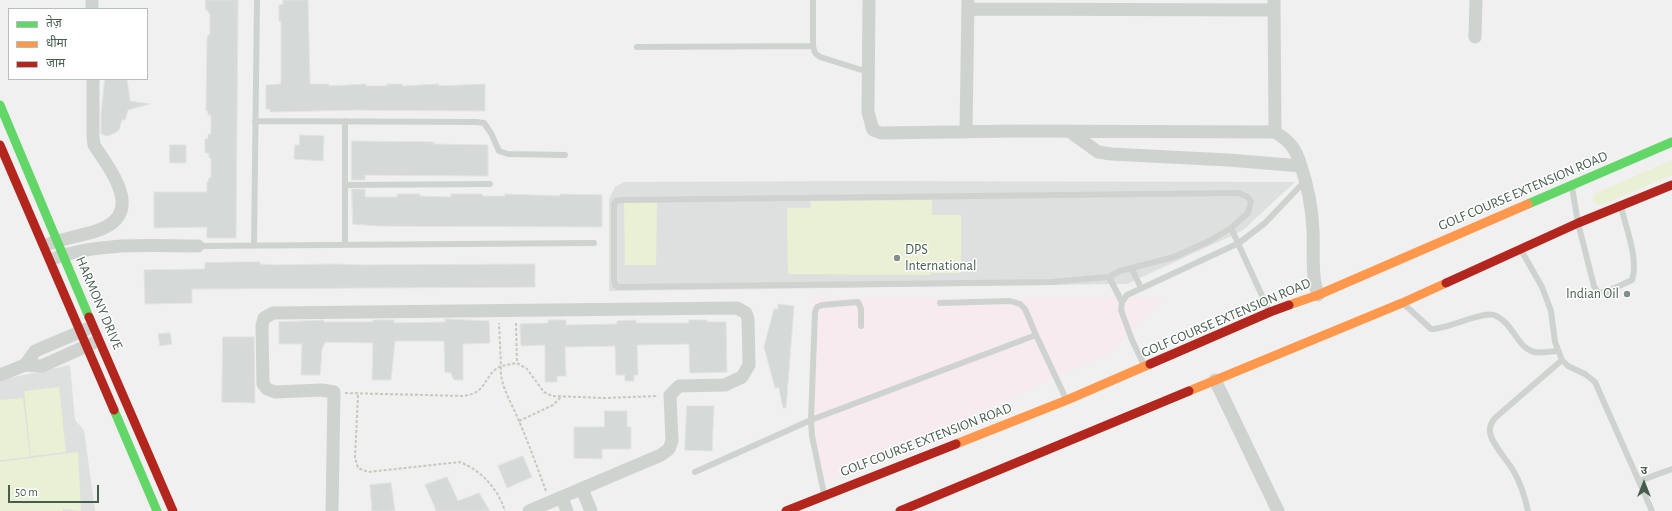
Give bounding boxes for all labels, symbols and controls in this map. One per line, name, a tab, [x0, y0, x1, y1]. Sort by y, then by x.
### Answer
legend	[8, 8, 148, 80]
text: तेज़	[46, 17, 62, 29]
text: धीमा	[46, 37, 67, 49]
text: जाम	[46, 57, 65, 69]
street label: GOLF COURSE EXTENSION ROAD	[1436, 148, 1610, 234]
place label: DPS International	[905, 242, 977, 274]
marker: DPS International	[892, 253, 902, 263]
street label: HARMONY DRIVE	[72, 254, 126, 352]
street label: GOLF COURSE EXTENSION ROAD	[1139, 275, 1313, 361]
place label: Indian Oil	[1566, 286, 1619, 302]
marker: Indian Oil	[1622, 289, 1632, 299]
street label: GOLF COURSE EXTENSION ROAD	[838, 400, 1014, 480]
north arrow	[1624, 463, 1664, 503]
text: उ	[1641, 465, 1647, 476]
scale bar	[10, 477, 101, 503]
text: 50 m	[15, 486, 38, 498]

